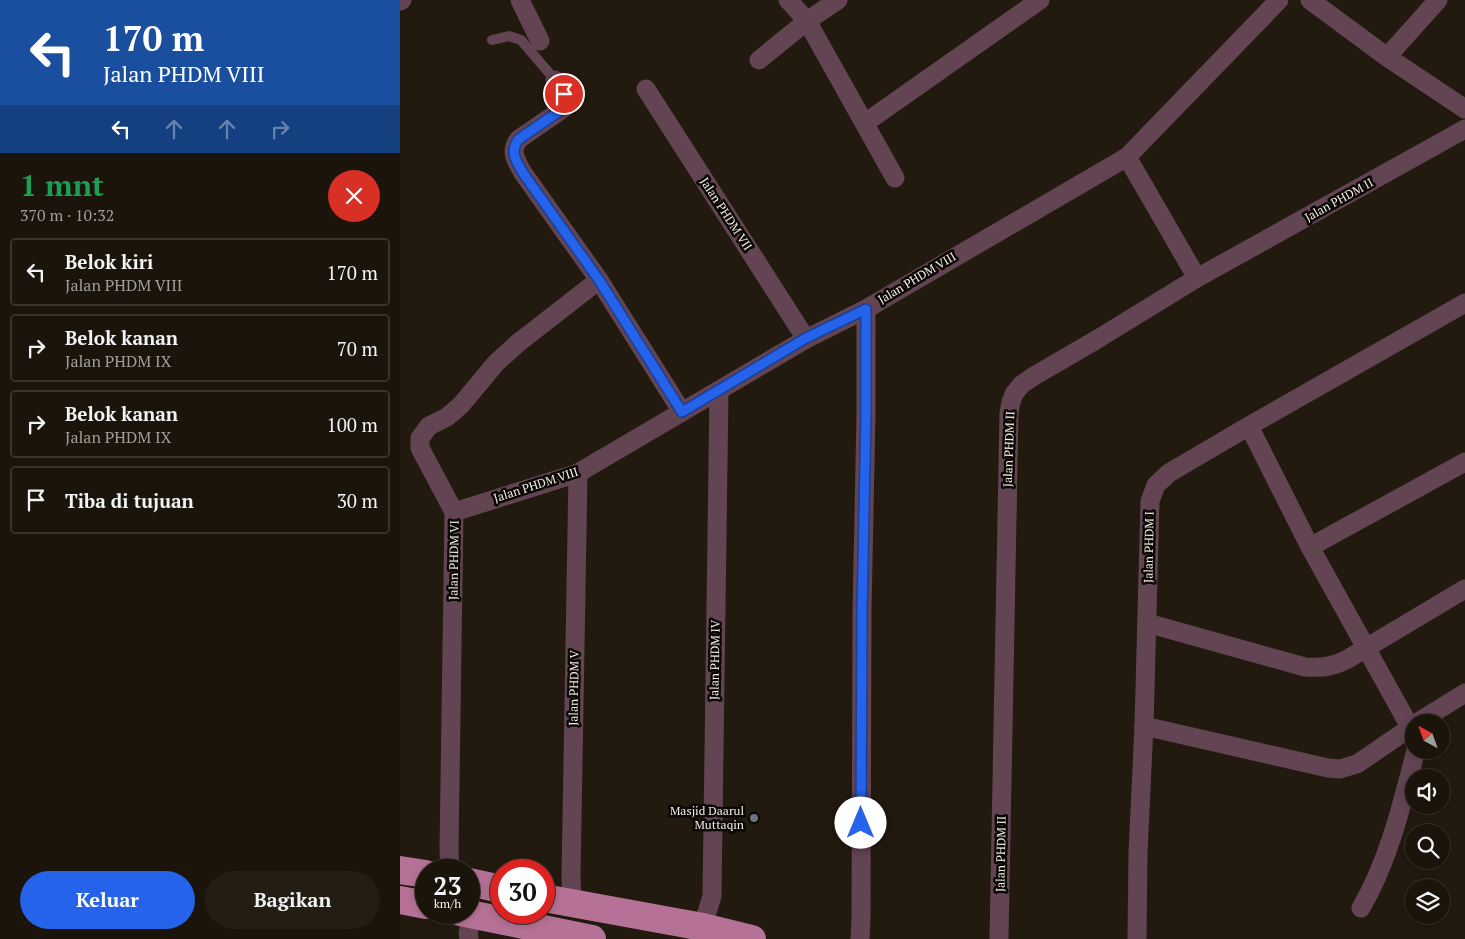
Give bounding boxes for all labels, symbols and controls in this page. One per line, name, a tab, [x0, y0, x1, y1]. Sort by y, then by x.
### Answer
text: 170 m	[103, 15, 204, 61]
icon: left	[20, 20, 85, 85]
text: Jalan PHDM VIII	[103, 59, 265, 88]
pin	[543, 73, 585, 115]
icon: arrive	[550, 80, 578, 108]
icon: left	[107, 115, 135, 143]
icon: ahead	[160, 115, 188, 143]
icon: ahead	[213, 115, 241, 143]
icon: right	[266, 115, 294, 143]
text: 1 mnt	[20, 165, 104, 205]
button: close	[328, 170, 380, 222]
street label: Jalan PHDM VII	[697, 174, 756, 253]
street label: Jalan PHDM II	[1302, 175, 1376, 225]
text: 370 m · 10:32	[20, 204, 114, 226]
street label: Jalan PHDM VIII	[875, 248, 958, 307]
text: Belok kiri	[65, 249, 153, 274]
icon: left	[22, 258, 50, 286]
text: 170 m	[327, 260, 378, 285]
text: Jalan PHDM VIII	[65, 274, 182, 296]
text: Belok kanan	[65, 325, 178, 350]
icon: right	[22, 334, 50, 362]
text: 70 m	[337, 336, 378, 361]
text: Jalan PHDM IX	[65, 350, 171, 372]
text: Belok kanan	[65, 401, 178, 426]
icon: right	[22, 410, 50, 438]
street label: Jalan PHDM II	[1000, 411, 1017, 487]
text: 100 m	[327, 412, 378, 437]
text: Jalan PHDM IX	[65, 426, 171, 448]
street label: Jalan PHDM VIII	[492, 464, 580, 505]
icon: arrive	[22, 486, 50, 514]
text: Tiba di tujuan	[65, 488, 194, 513]
text: 30 m	[337, 488, 378, 513]
street label: Jalan PHDM I	[1140, 511, 1157, 583]
street label: Jalan PHDM VI	[445, 520, 462, 600]
street label: Jalan PHDM IV	[706, 619, 723, 700]
street label: Jalan PHDM V	[565, 649, 582, 726]
north arrow	[1405, 714, 1450, 759]
map controls	[1405, 714, 1450, 924]
button: sound	[1405, 769, 1450, 814]
position arrow	[834, 796, 886, 848]
place label: Masjid Daarul Muttaqin	[670, 803, 744, 832]
marker: Masjid Daarul Muttaqin	[748, 812, 760, 824]
street label: Jalan PHDM II	[992, 816, 1009, 892]
button: search	[1405, 824, 1450, 869]
speed limit sign: 30	[490, 859, 555, 924]
text: 23	[433, 869, 462, 902]
button: Keluar	[20, 871, 195, 929]
button: Bagikan	[205, 871, 380, 929]
button: layers	[1405, 879, 1450, 924]
text: km/h	[434, 896, 461, 911]

